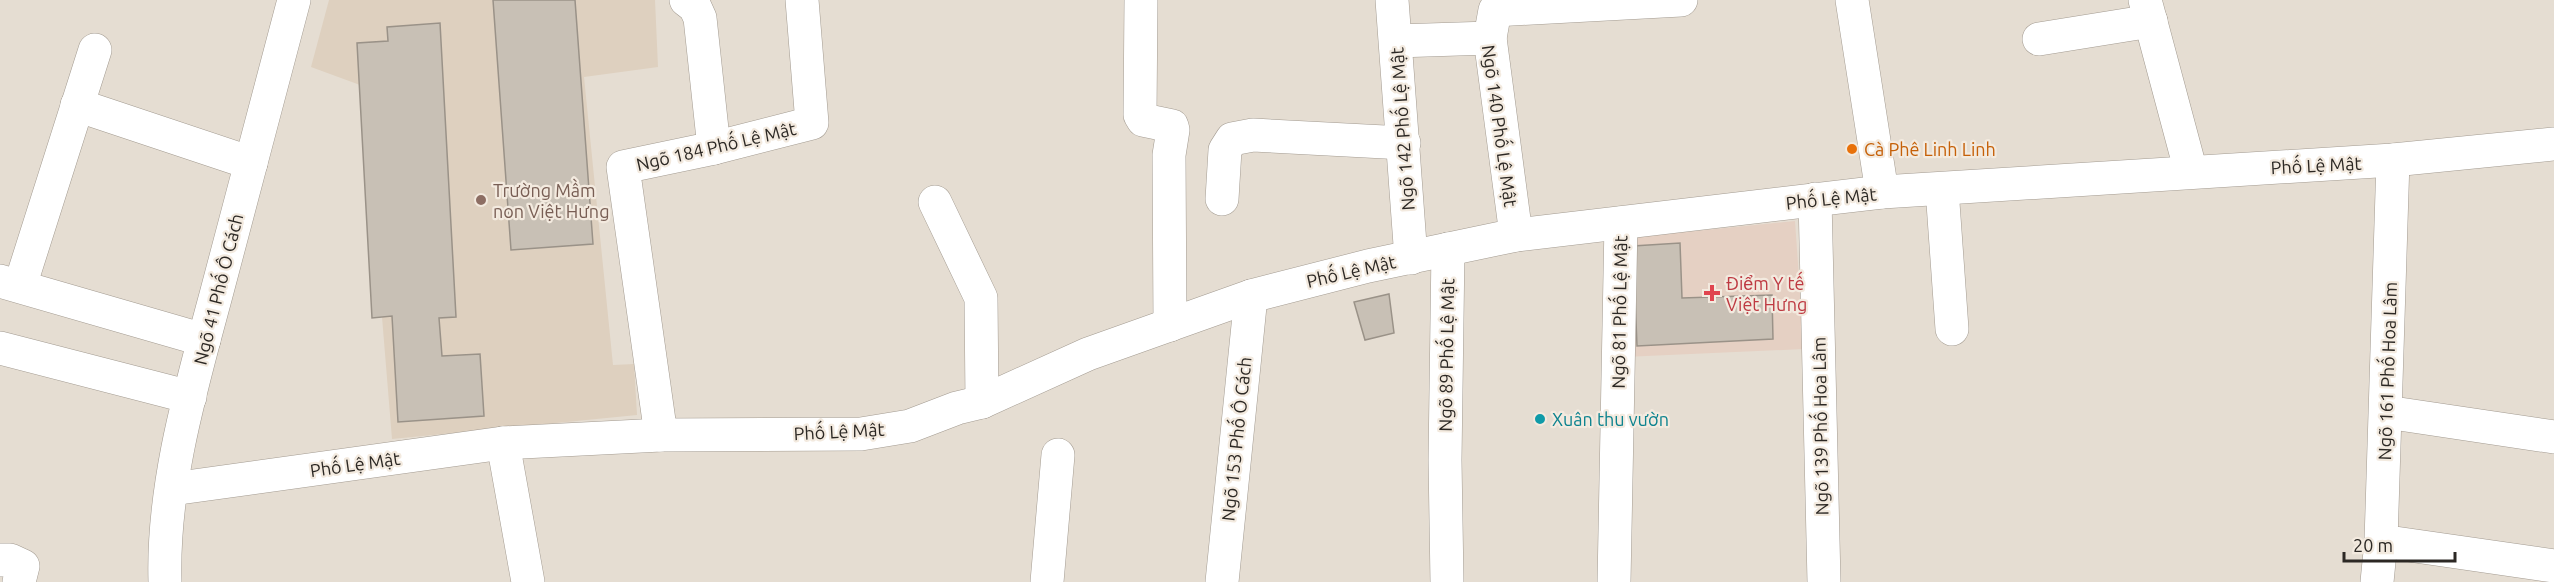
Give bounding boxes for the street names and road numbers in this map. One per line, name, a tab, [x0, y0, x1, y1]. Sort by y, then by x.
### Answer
street label: Ngõ 140 Phố Lệ Mật	[1479, 43, 1524, 208]
street label: Ngõ 142 Phố Lệ Mật	[1384, 47, 1418, 211]
street label: Ngõ 184 Phố Lệ Mật	[634, 116, 798, 174]
street label: Phố Lệ Mật	[2270, 150, 2362, 177]
street label: Phố Lệ Mật	[1785, 181, 1877, 213]
street label: Ngõ 41 Phố Ô Cách	[187, 211, 246, 367]
street label: Ngõ 81 Phố Lệ Mật	[1605, 235, 1630, 389]
street label: Phố Lệ Mật	[1304, 249, 1398, 291]
street label: Ngõ 89 Phố Lệ Mật	[1432, 278, 1457, 432]
street label: Ngõ 161 Phố Hoa Lâm	[2371, 281, 2400, 461]
street label: Ngõ 139 Phố Hoa Lâm	[1806, 337, 1832, 515]
street label: Ngõ 153 Phố Ô Cách	[1215, 356, 1255, 522]
street label: Phố Lệ Mật	[793, 416, 885, 443]
street label: Phố Lệ Mật	[308, 445, 401, 480]

